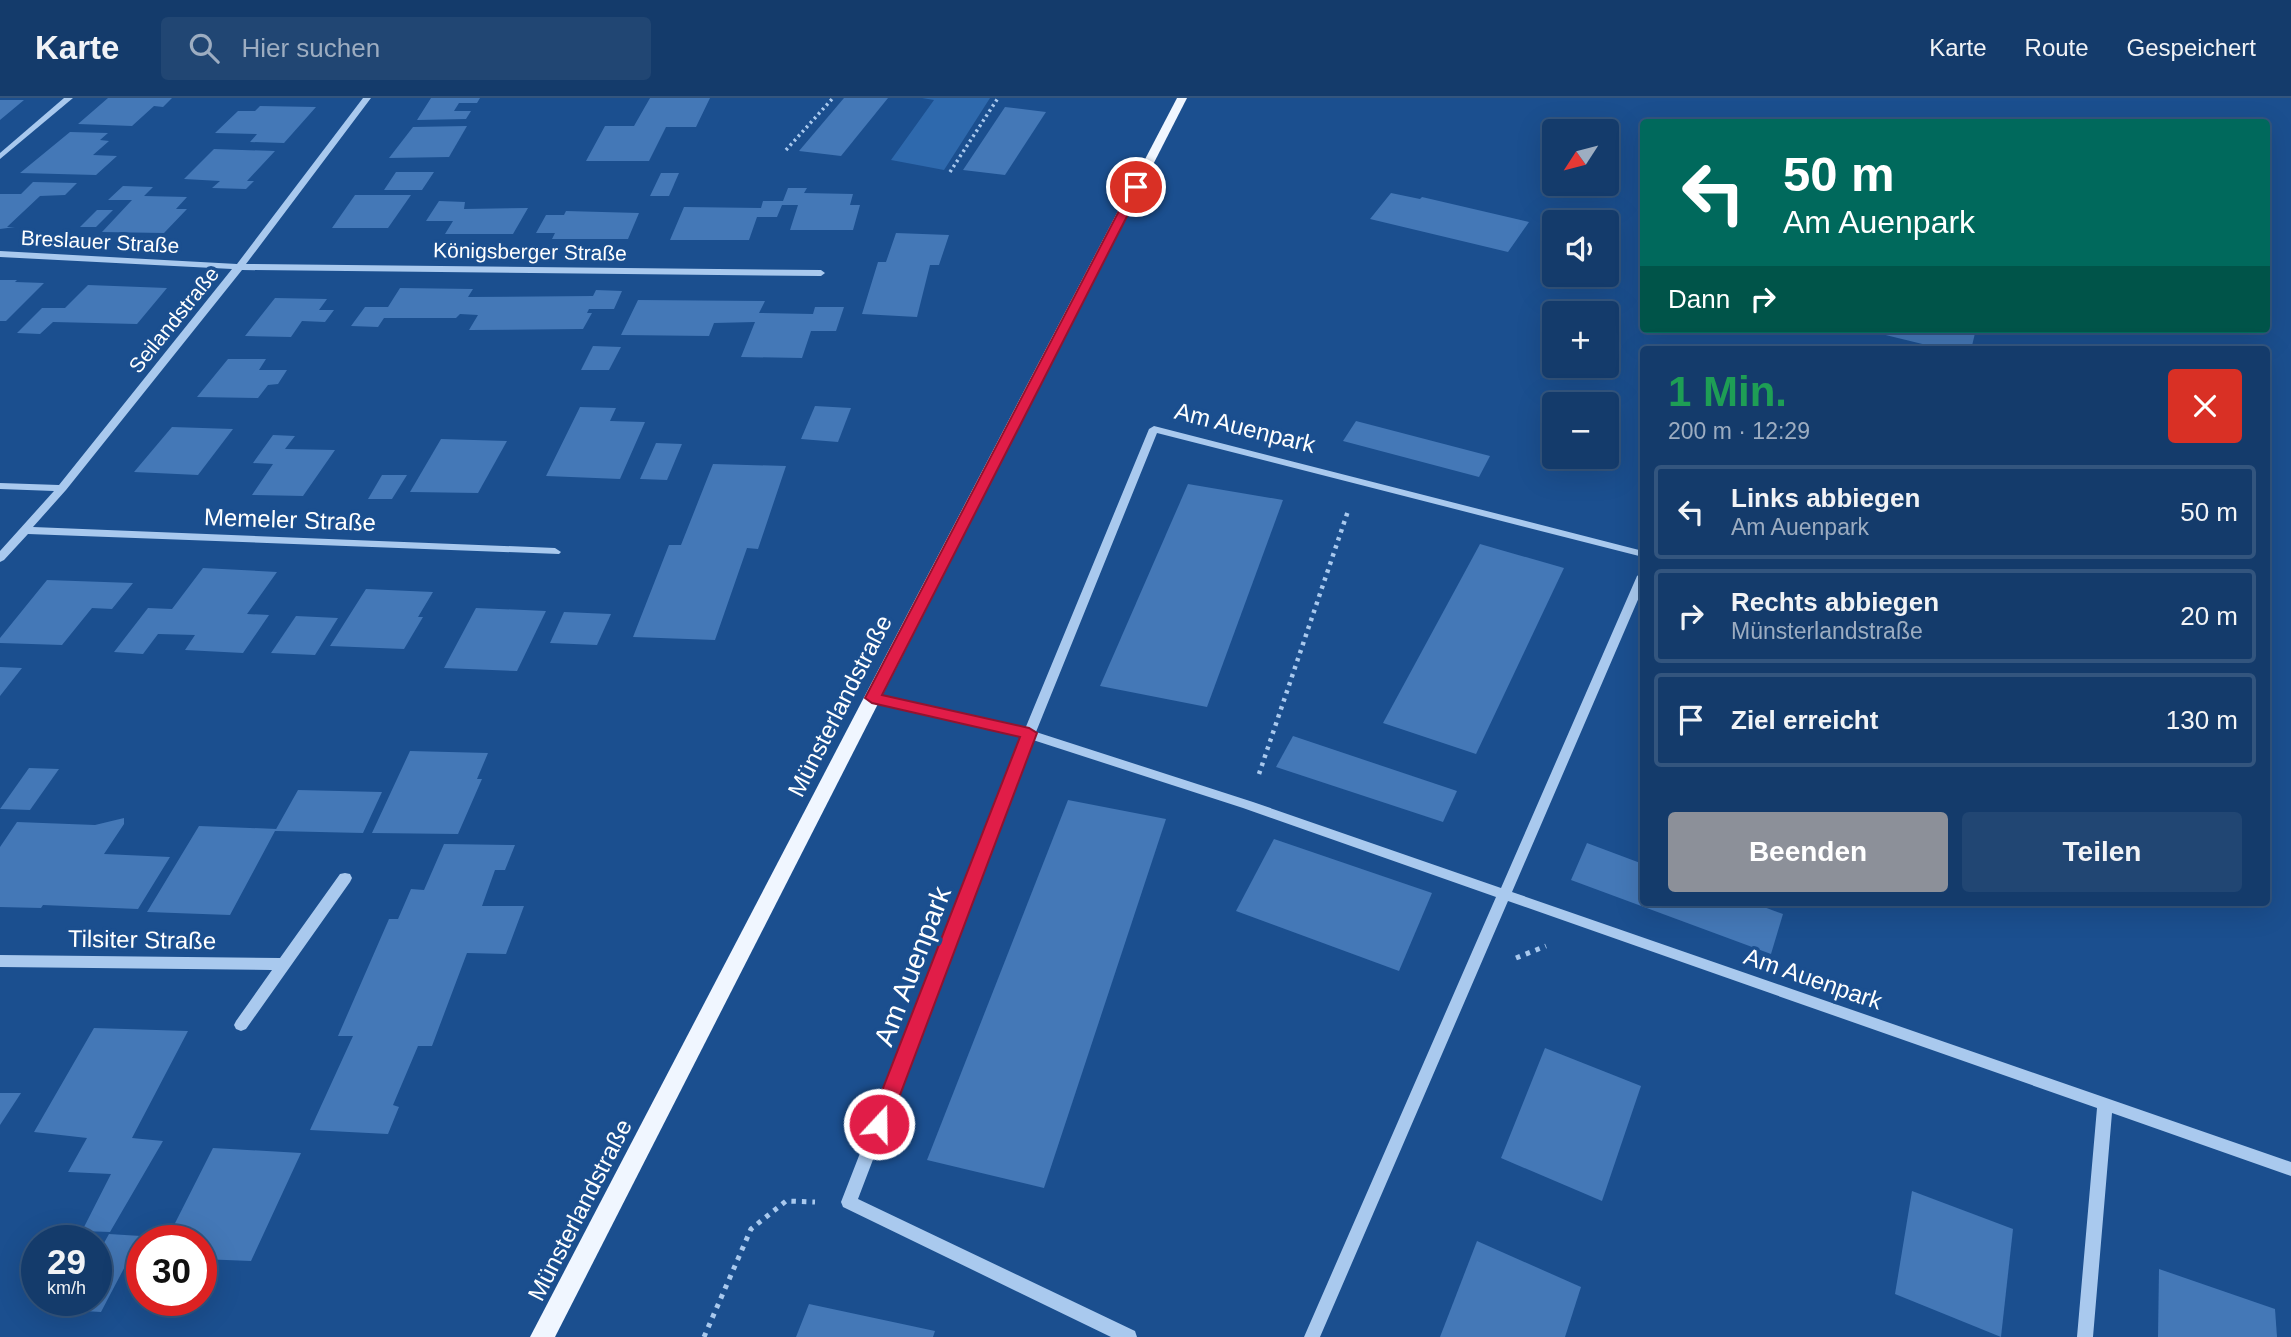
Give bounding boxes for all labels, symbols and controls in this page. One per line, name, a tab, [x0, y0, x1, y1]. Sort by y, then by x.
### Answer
search box	[161, 17, 651, 80]
text: Karte	[35, 29, 119, 66]
icon: search	[185, 29, 223, 67]
text: Hier suchen	[241, 33, 380, 63]
text: Karte	[1929, 34, 1987, 61]
text: Route	[2025, 34, 2089, 61]
text: Gespeichert	[2127, 34, 2256, 61]
north arrow	[1542, 119, 1619, 196]
map controls	[1542, 119, 1619, 469]
icon: left	[1668, 147, 1759, 238]
text: 50 m	[1783, 147, 1895, 201]
pin	[1106, 157, 1166, 217]
icon: arrive	[1117, 168, 1155, 206]
text: Am Auenpark	[1783, 204, 1975, 240]
button: sound	[1542, 210, 1619, 287]
street label: Breslauer Straße	[20, 226, 180, 257]
street label: Königsberger Straße	[433, 238, 627, 265]
street label: Seilandstraße	[124, 262, 223, 377]
icon: right	[1744, 280, 1782, 318]
text: Dann	[1668, 284, 1730, 314]
button: +	[1542, 301, 1619, 378]
text: 1 Min.	[1668, 368, 1787, 415]
button: close	[2168, 369, 2242, 443]
button: −	[1542, 392, 1619, 469]
street label: Am Auenpark	[1172, 397, 1319, 458]
text: 200 m · 12:29	[1668, 418, 1810, 444]
text: Links abbiegen	[1731, 483, 1920, 513]
icon: left	[1672, 493, 1710, 531]
text: 50 m	[2180, 497, 2238, 527]
street label: Memeler Straße	[204, 503, 376, 536]
text: Am Auenpark	[1731, 514, 1869, 540]
text: Rechts abbiegen	[1731, 587, 1939, 617]
icon: right	[1672, 597, 1710, 635]
text: 20 m	[2180, 601, 2238, 631]
street label: Münsterlandstraße	[782, 611, 897, 801]
text: Münsterlandstraße	[1731, 618, 1923, 644]
icon: arrive	[1672, 701, 1710, 739]
text: Ziel erreicht	[1731, 705, 1878, 735]
text: 130 m	[2166, 705, 2238, 735]
button: Beenden	[1668, 812, 1948, 892]
button: Teilen	[1962, 812, 2242, 892]
street label: Am Auenpark	[868, 881, 957, 1050]
street label: Tilsiter Straße	[68, 925, 216, 954]
street label: Am Auenpark	[1741, 942, 1887, 1015]
position arrow	[842, 1087, 916, 1161]
street label: Münsterlandstraße	[522, 1115, 637, 1305]
speed limit sign: 30	[126, 1225, 217, 1316]
text: 29	[47, 1242, 86, 1281]
text: km/h	[47, 1278, 86, 1298]

